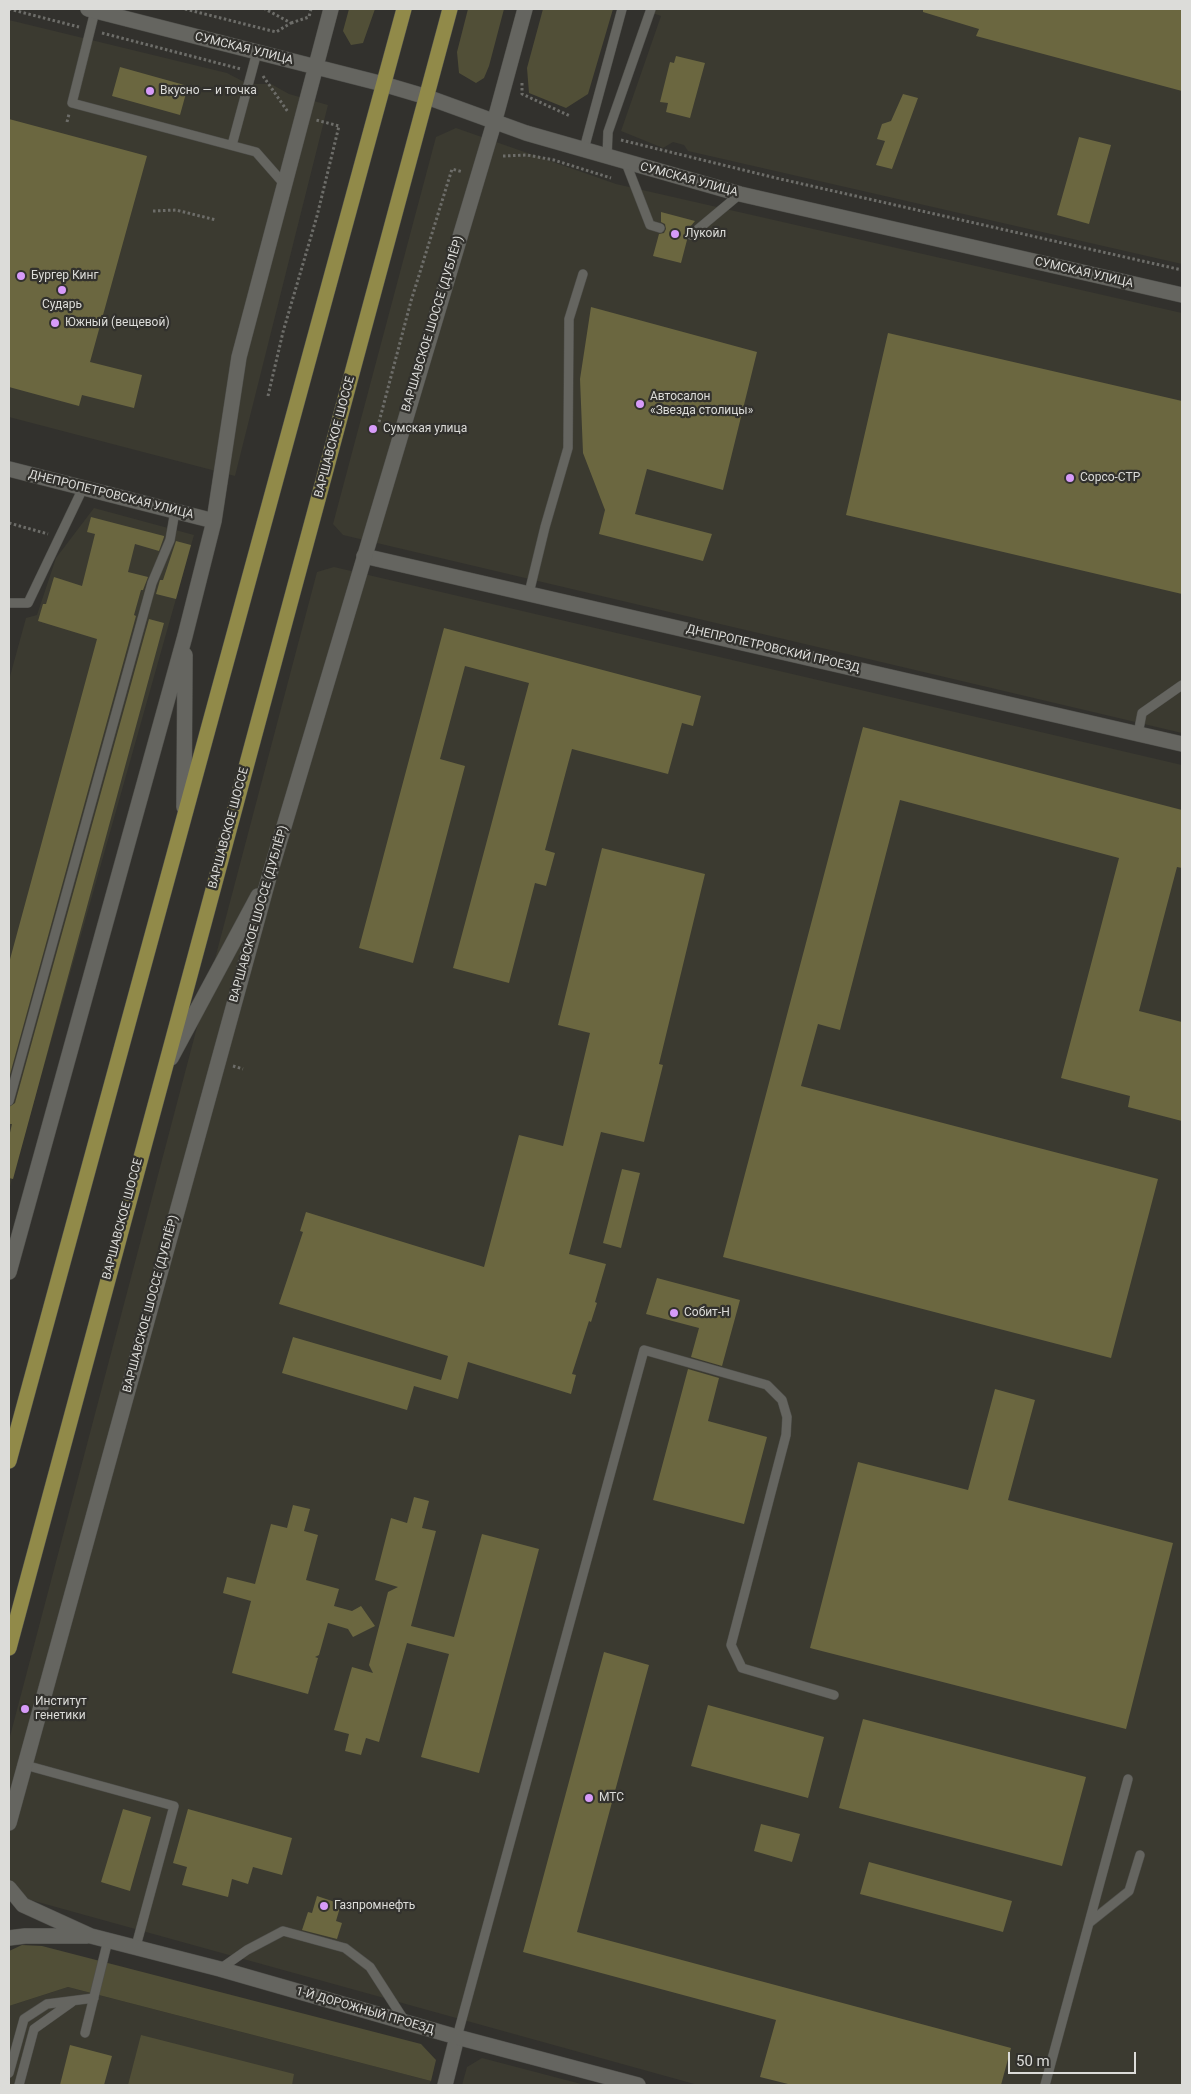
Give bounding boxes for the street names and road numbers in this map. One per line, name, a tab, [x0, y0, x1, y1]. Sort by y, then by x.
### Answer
street label: СУМСКАЯ УЛИЦА	[193, 30, 295, 68]
street label: СУМСКАЯ УЛИЦА	[638, 160, 740, 200]
street label: ВАРШАВСКОЕ ШОССЕ (ДУБЛЁР)	[399, 234, 467, 414]
street label: СУМСКАЯ УЛИЦА	[1033, 255, 1135, 291]
street label: ВАРШАВСКОЕ ШОССЕ	[312, 375, 358, 499]
street label: ДНЕПРОПЕТРОВСКАЯ УЛИЦА	[27, 467, 195, 523]
street label: ДНЕПРОПЕТРОВСКИЙ ПРОЕЗД	[685, 622, 861, 676]
street label: ВАРШАВСКОЕ ШОССЕ	[206, 766, 252, 890]
street label: ВАРШАВСКОЕ ШОССЕ (ДУБЛЁР)	[227, 824, 291, 1004]
street label: ВАРШАВСКОЕ ШОССЕ	[100, 1157, 146, 1281]
street label: ВАРШАВСКОЕ ШОССЕ (ДУБЛЁР)	[120, 1214, 182, 1394]
street label: 1-Й ДОРОЖНЫЙ ПРОЕЗД	[294, 1984, 436, 2038]

